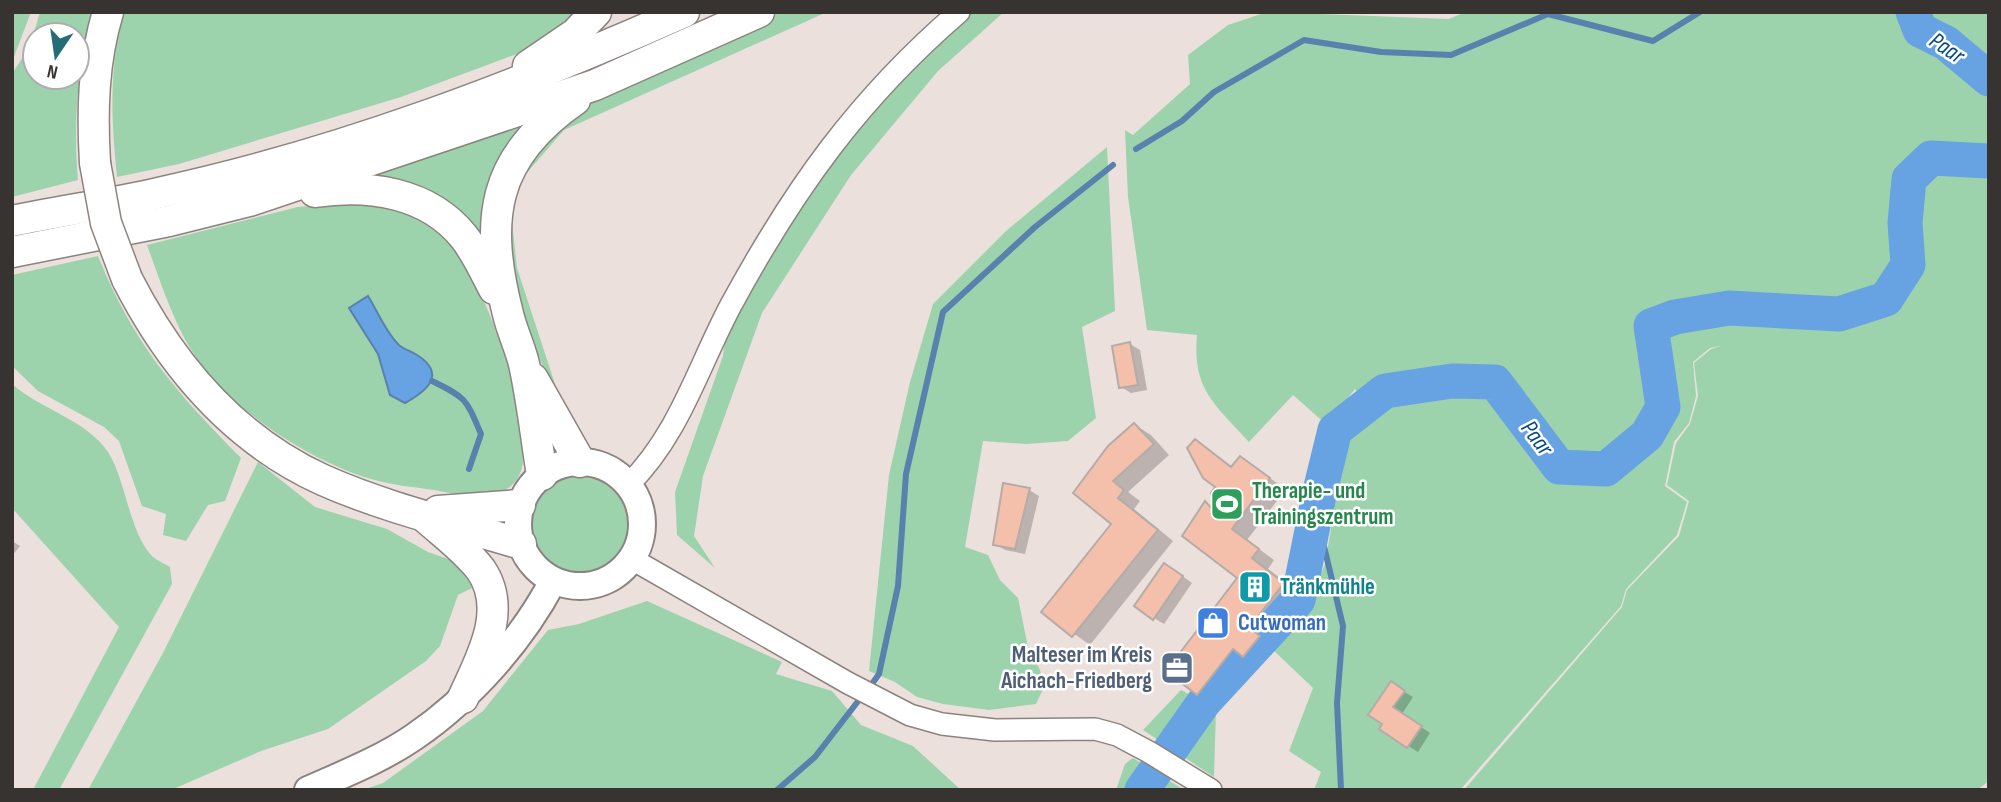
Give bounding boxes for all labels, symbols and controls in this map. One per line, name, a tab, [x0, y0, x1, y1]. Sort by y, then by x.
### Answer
north arrow	[21, 21, 91, 91]
water label: Paar	[1924, 26, 1971, 71]
text: N	[45, 59, 60, 83]
water label: Paar	[1515, 415, 1560, 462]
place label: Therapie- und Trainingszentrum	[1252, 477, 1394, 531]
sports icon: Therapie- und Trainingszentrum	[1208, 485, 1246, 523]
building icon: Tränkmühle	[1236, 568, 1274, 606]
place label: Tränkmühle	[1280, 573, 1375, 601]
shop icon: Cutwoman	[1194, 604, 1232, 642]
place label: Cutwoman	[1238, 609, 1326, 637]
place label: Malteser im Kreis Aichach-Friedberg	[1000, 641, 1152, 695]
office icon: Malteser im Kreis Aichach-Friedberg	[1158, 649, 1196, 687]

